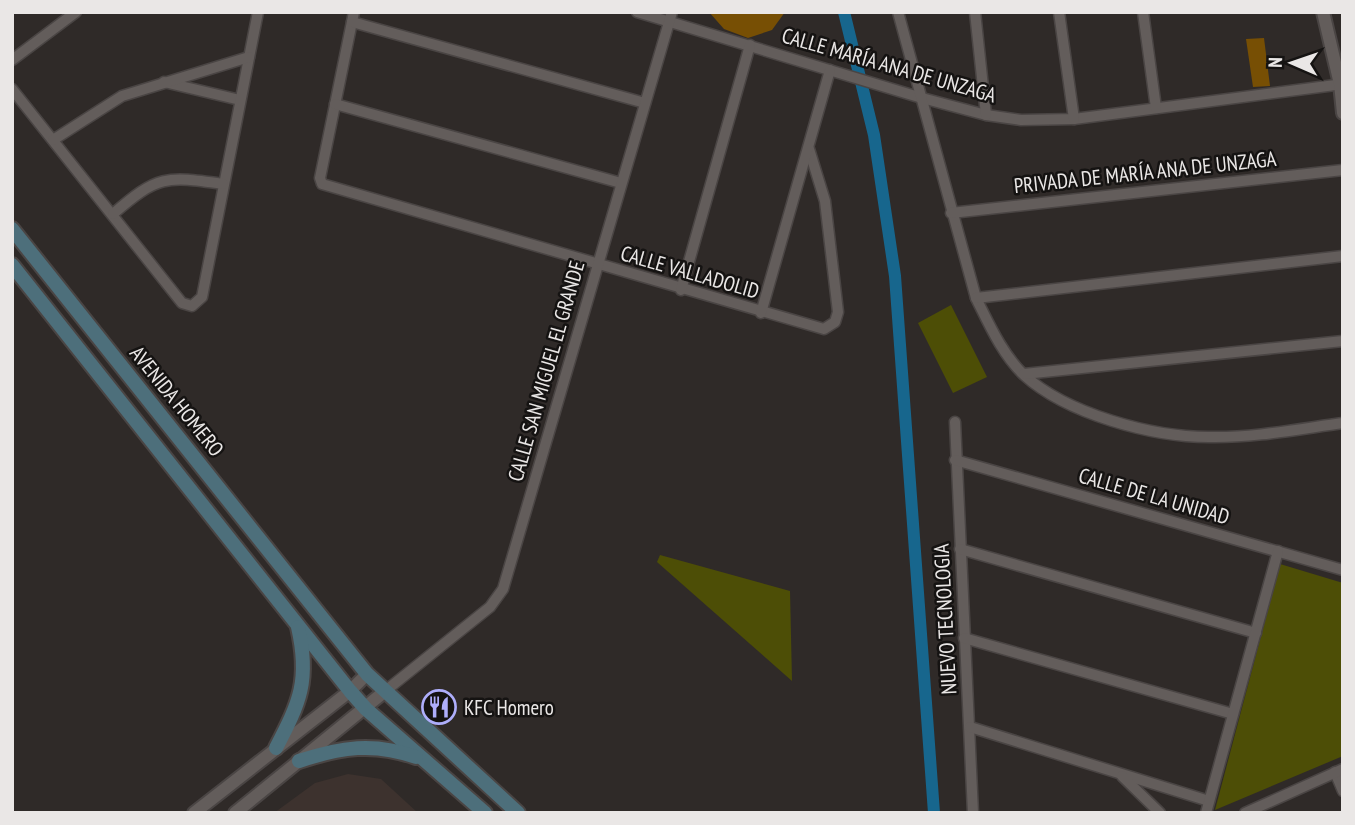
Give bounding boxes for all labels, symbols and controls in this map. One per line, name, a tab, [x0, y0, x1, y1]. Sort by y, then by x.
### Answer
street label: CALLE MARÍA ANA DE UNZAGA	[779, 21, 999, 109]
north arrow	[1257, 28, 1327, 98]
text: N	[1263, 57, 1287, 68]
street label: PRIVADA DE MARÍA ANA DE UNZAGA	[1012, 145, 1278, 199]
street label: CALLE VALLADOLID	[618, 239, 762, 305]
street label: CALLE SAN MIGUEL EL GRANDE	[502, 258, 590, 484]
street label: AVENIDA HOMERO	[124, 340, 230, 462]
street label: CALLE DE LA UNIDAD	[1075, 462, 1233, 530]
street label: NUEVO TECNOLOGIA	[928, 543, 962, 695]
restaurant icon: KFC Homero	[420, 688, 458, 726]
place label: KFC Homero	[464, 694, 554, 721]

